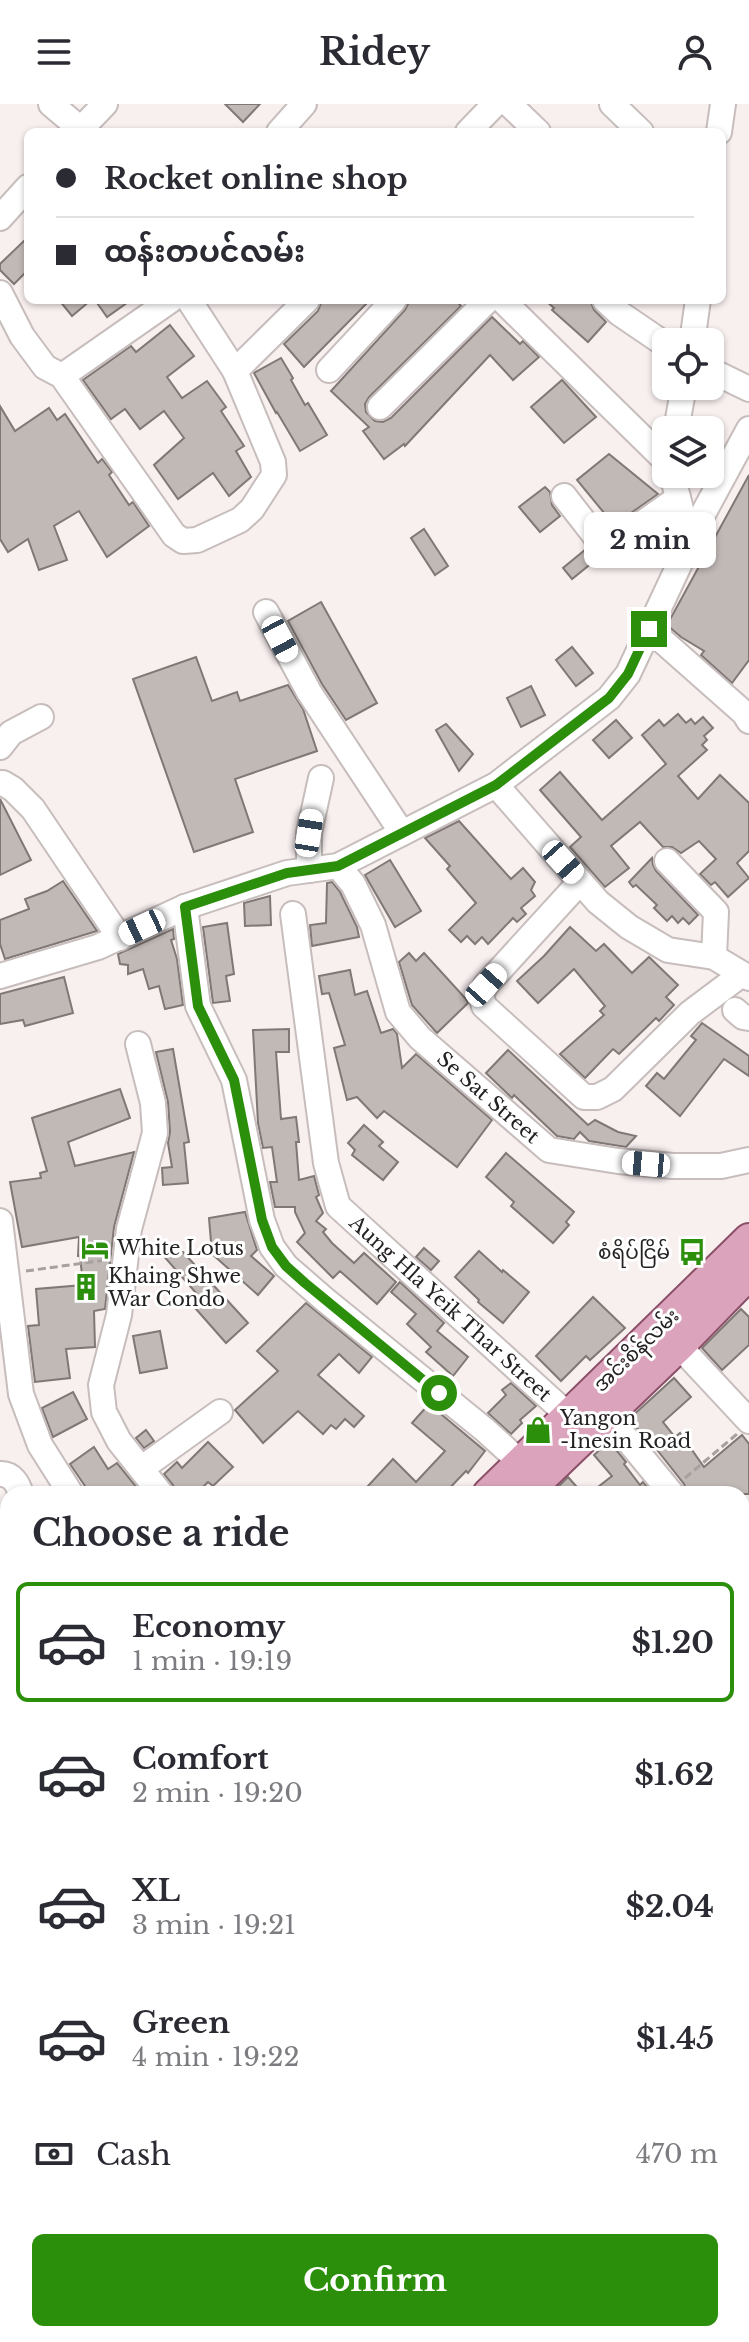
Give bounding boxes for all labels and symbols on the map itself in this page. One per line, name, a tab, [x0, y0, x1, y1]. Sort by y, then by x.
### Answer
callout: 2 min	[583, 513, 715, 569]
route end	[631, 611, 667, 647]
car	[258, 612, 302, 666]
car	[293, 807, 325, 859]
car	[538, 836, 588, 888]
car	[115, 906, 169, 948]
car	[461, 959, 511, 1011]
street label: Se Sat Street	[432, 1046, 545, 1148]
car	[621, 1150, 671, 1178]
street label: Aung Hla Yeik Thar Street	[344, 1210, 557, 1407]
hotel icon: White Lotus	[80, 1233, 110, 1263]
place label: White Lotus	[116, 1236, 244, 1260]
bus stop icon: စံရိပ်ငြိမ်	[677, 1237, 707, 1267]
place label: စံရိပ်ငြိမ်	[598, 1238, 670, 1268]
place label: Khaing Shwe War Condo	[107, 1264, 241, 1311]
building icon: Khaing Shwe War Condo	[71, 1272, 101, 1302]
street label: အင်းစိန်လမ်း	[587, 1302, 686, 1399]
route start	[421, 1375, 457, 1411]
place label: Yangon -Inesin Road	[559, 1406, 691, 1453]
shop icon: Yangon -Inesin Road	[523, 1415, 553, 1445]

